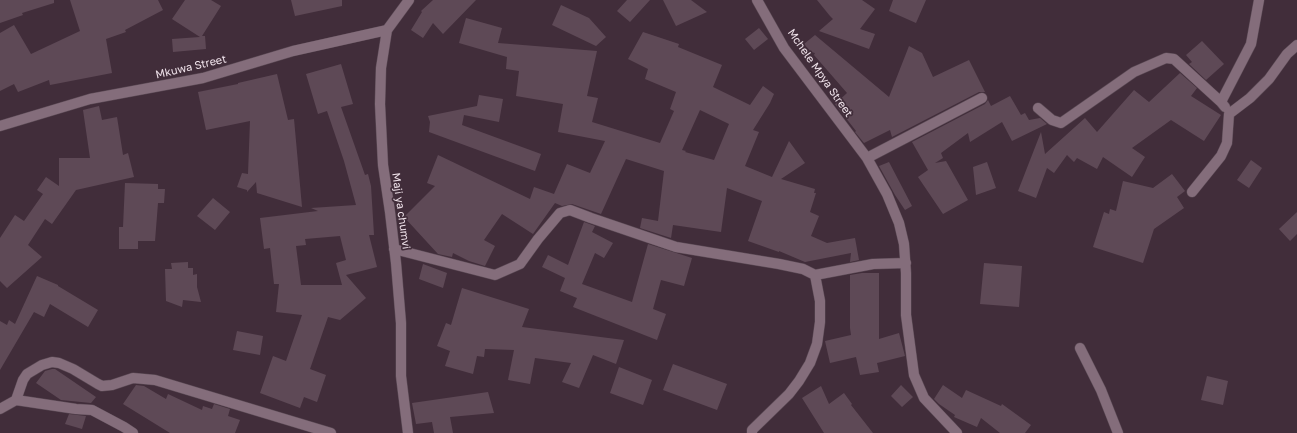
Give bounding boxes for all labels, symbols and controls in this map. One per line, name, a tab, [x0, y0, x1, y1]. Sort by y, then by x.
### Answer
street label: Mchele Mpya Street	[785, 26, 855, 120]
street label: Mkuwa Street	[154, 52, 228, 82]
street label: Maji ya chumvi	[389, 172, 413, 250]

